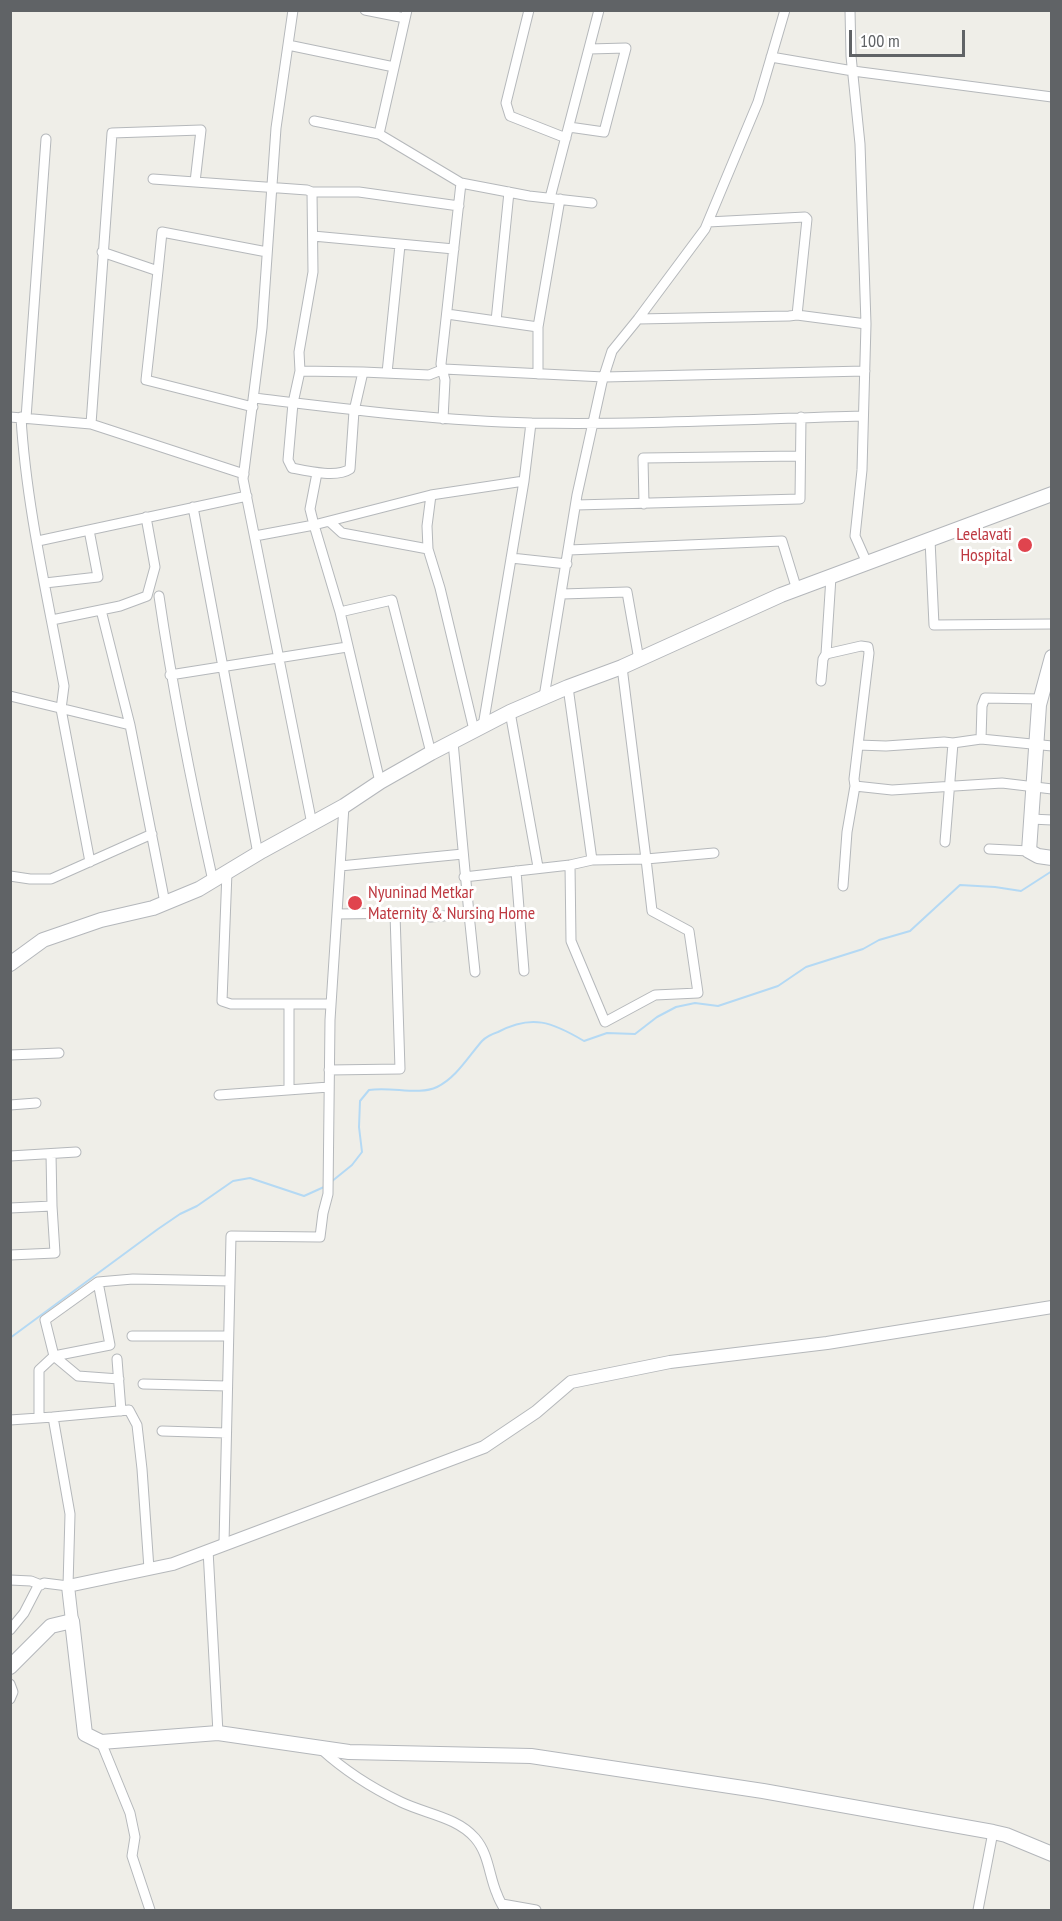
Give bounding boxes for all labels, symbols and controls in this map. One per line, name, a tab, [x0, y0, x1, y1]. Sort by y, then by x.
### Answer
scale bar	[852, 18, 968, 56]
text: 100 m	[860, 29, 900, 52]
place label: Leelavati Hospital	[956, 524, 1012, 566]
marker: Leelavati Hospital	[1016, 536, 1034, 554]
place label: Nyuninad Metkar Maternity & Nursing Home	[368, 882, 535, 924]
marker: Nyuninad Metkar Maternity & Nursing Home	[346, 894, 364, 912]

